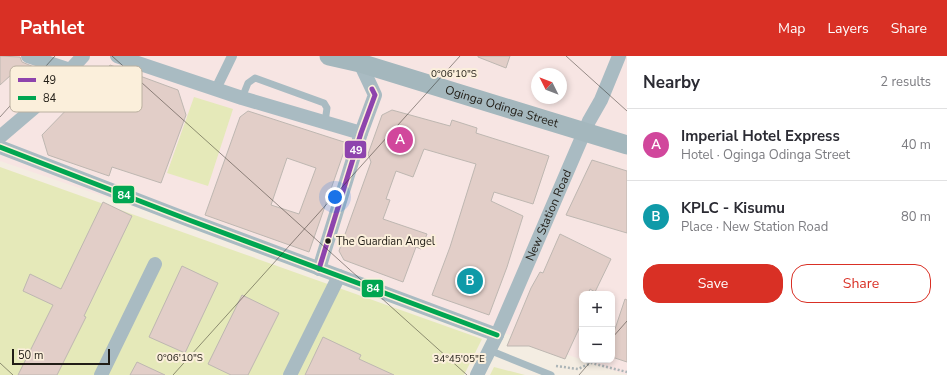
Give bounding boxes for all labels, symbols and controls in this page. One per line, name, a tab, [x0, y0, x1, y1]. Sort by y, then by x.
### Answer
text: Pathlet	[20, 15, 84, 41]
text: Map	[778, 19, 805, 38]
text: Layers	[827, 19, 869, 38]
text: Share	[891, 19, 927, 38]
legend	[10, 66, 142, 112]
text: 0°06'10"S	[431, 67, 477, 81]
north arrow	[531, 68, 567, 104]
text: Nearby	[643, 71, 700, 94]
text: 49	[43, 73, 56, 88]
text: 2 results	[880, 73, 931, 91]
street label: Oginga Odinga Street	[443, 82, 561, 132]
text: 84	[43, 91, 57, 106]
pin: A	[387, 125, 413, 155]
text: Imperial Hotel Express	[681, 126, 840, 146]
text: A	[651, 136, 661, 154]
text: 40 m	[901, 136, 931, 154]
line badge: 49	[344, 140, 367, 159]
text: 49	[349, 143, 363, 158]
text: Hotel · Oginga Odinga Street	[681, 146, 850, 164]
street label: New Station Road	[522, 167, 575, 263]
line badge: 84	[112, 185, 135, 204]
your location	[325, 187, 345, 207]
text: 84	[117, 188, 131, 203]
text: KPLC - Kisumu	[681, 198, 785, 218]
text: B	[652, 208, 660, 226]
text: 80 m	[901, 208, 931, 226]
text: Place · New Station Road	[681, 218, 828, 236]
place label: The Guardian Angel	[336, 234, 436, 249]
marker: The Guardian Angel	[323, 236, 333, 246]
button: Save	[643, 264, 783, 303]
button: Share	[791, 264, 931, 303]
pin: B	[457, 266, 483, 296]
line badge: 84	[361, 279, 384, 298]
text: 84	[366, 281, 380, 296]
map controls	[579, 291, 615, 363]
button: +	[579, 291, 615, 327]
button: −	[579, 327, 615, 363]
scale bar	[12, 347, 110, 366]
text: 50 m	[18, 348, 43, 363]
text: 0°06'10"S	[157, 351, 203, 365]
text: 34°45'05"E	[433, 352, 485, 366]

